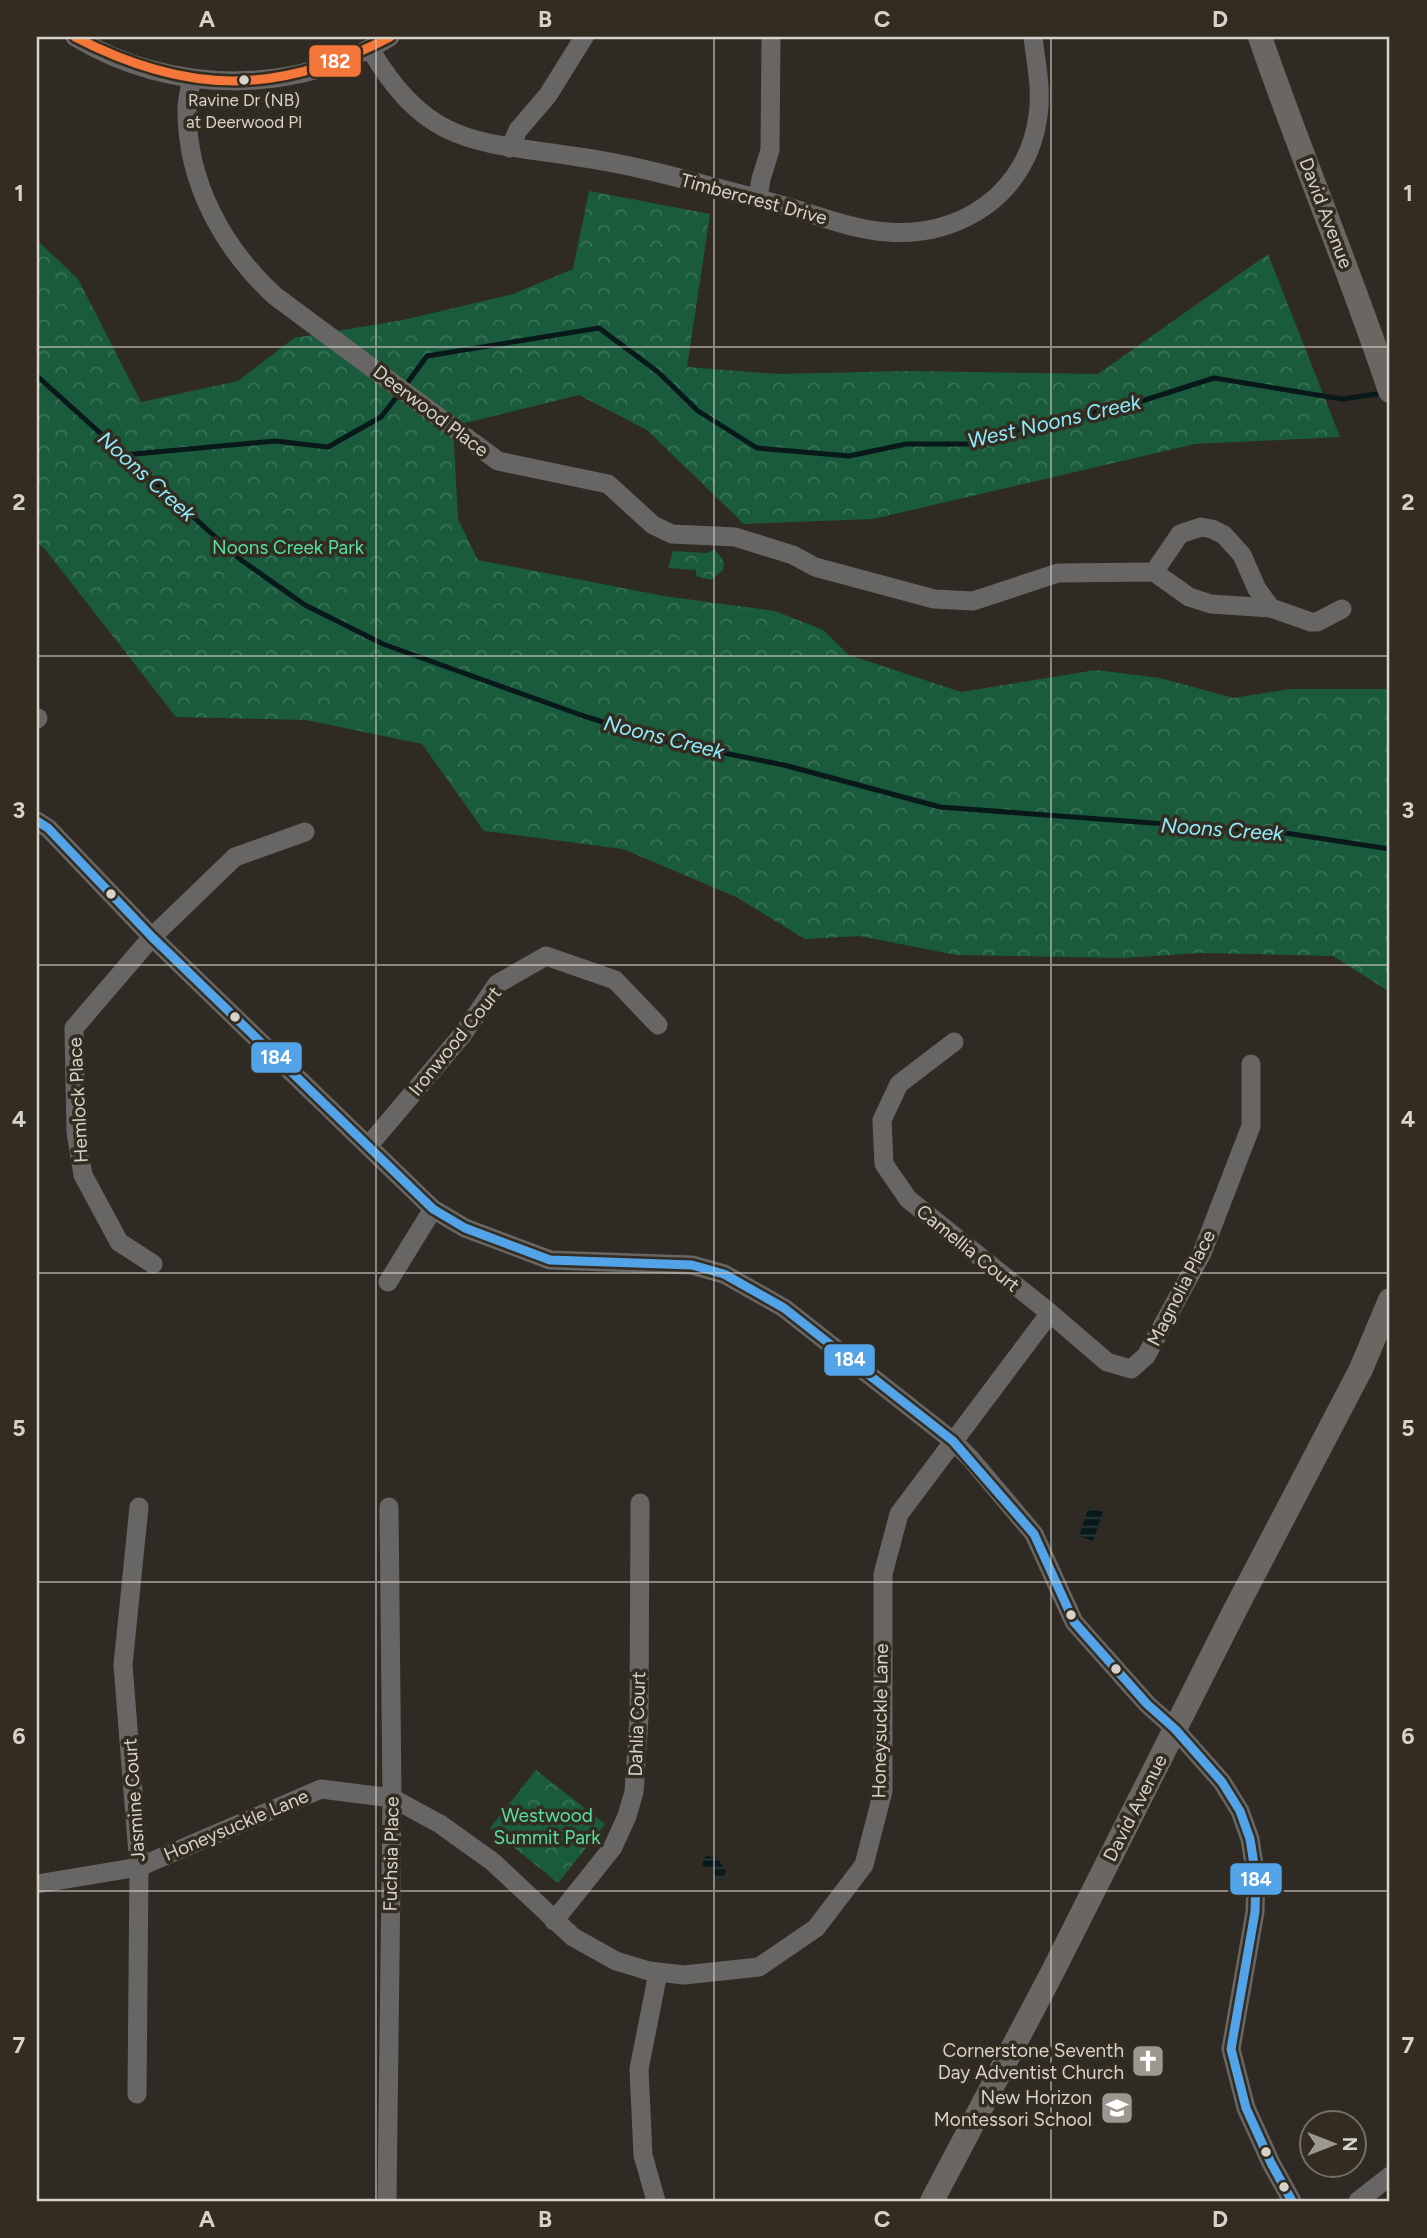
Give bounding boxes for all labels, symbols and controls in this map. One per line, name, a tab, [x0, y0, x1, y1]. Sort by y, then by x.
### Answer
text: A	[199, 5, 216, 33]
text: B	[538, 5, 552, 33]
text: C	[874, 5, 891, 33]
text: D	[1212, 5, 1228, 33]
line badge: 182	[308, 44, 362, 78]
text: 182	[320, 50, 350, 73]
marker: Ravine Dr (NB) at Deerwood Pl	[237, 73, 251, 87]
place label: Ravine Dr (NB) at Deerwood Pl	[186, 90, 302, 132]
street label: David Avenue	[1294, 154, 1358, 272]
street label: Timbercrest Drive	[678, 168, 830, 230]
text: 1	[14, 179, 24, 207]
text: 1	[1403, 179, 1413, 207]
street label: Deerwood Place	[369, 360, 493, 462]
water label: West Noons Creek	[965, 389, 1144, 453]
water label: Noons Creek	[93, 426, 202, 527]
text: 2	[12, 488, 26, 516]
text: 2	[1401, 488, 1415, 516]
park label: Noons Creek Park	[212, 536, 365, 559]
water label: Noons Creek	[601, 710, 727, 764]
text: 3	[13, 796, 25, 824]
text: 3	[1402, 796, 1414, 824]
water label: Noons Creek	[1160, 812, 1285, 846]
unlabelled marker	[104, 887, 118, 901]
street label: Ironwood Court	[404, 981, 506, 1101]
unlabelled marker	[228, 1010, 242, 1024]
street label: Hemlock Place	[63, 1037, 93, 1163]
line badge: 184	[250, 1041, 303, 1074]
text: 184	[260, 1046, 292, 1069]
text: 4	[12, 1105, 26, 1133]
text: 4	[1401, 1105, 1415, 1133]
street label: Camellia Court	[912, 1199, 1024, 1297]
street label: Magnolia Place	[1142, 1226, 1220, 1350]
line badge: 184	[823, 1343, 876, 1377]
text: 184	[834, 1348, 866, 1371]
text: 5	[12, 1414, 26, 1442]
text: 5	[1401, 1414, 1415, 1442]
unlabelled marker	[1064, 1608, 1078, 1622]
street label: Honeysuckle Lane	[867, 1643, 893, 1799]
unlabelled marker	[1109, 1662, 1123, 1676]
street label: Dahlia Court	[624, 1671, 650, 1777]
text: 6	[12, 1722, 26, 1750]
text: 6	[1401, 1722, 1415, 1750]
street label: Jasmine Court	[118, 1738, 150, 1862]
street label: David Avenue	[1098, 1751, 1172, 1865]
street label: Honeysuckle Lane	[160, 1784, 312, 1866]
street label: Fuchsia Place	[379, 1796, 403, 1912]
park label: Westwood Summit Park	[493, 1804, 601, 1849]
line badge: 184	[1229, 1862, 1283, 1896]
text: 184	[1240, 1868, 1272, 1891]
text: 7	[13, 2031, 26, 2059]
text: 7	[1402, 2031, 1415, 2059]
place label: Cornerstone Seventh Day Adventist Church	[938, 2039, 1124, 2084]
church icon: Cornerstone Seventh Day Adventist Church	[1129, 2042, 1167, 2080]
place label: New Horizon Montessori School	[934, 2086, 1092, 2131]
school or university icon: New Horizon Montessori School	[1098, 2089, 1136, 2127]
north arrow	[1298, 2108, 1368, 2178]
text: N	[1338, 2137, 1361, 2151]
unlabelled marker	[1259, 2145, 1273, 2159]
unlabelled marker	[1277, 2180, 1291, 2194]
text: A	[199, 2205, 216, 2233]
text: B	[538, 2205, 552, 2233]
text: C	[874, 2205, 891, 2233]
text: D	[1212, 2205, 1228, 2233]

